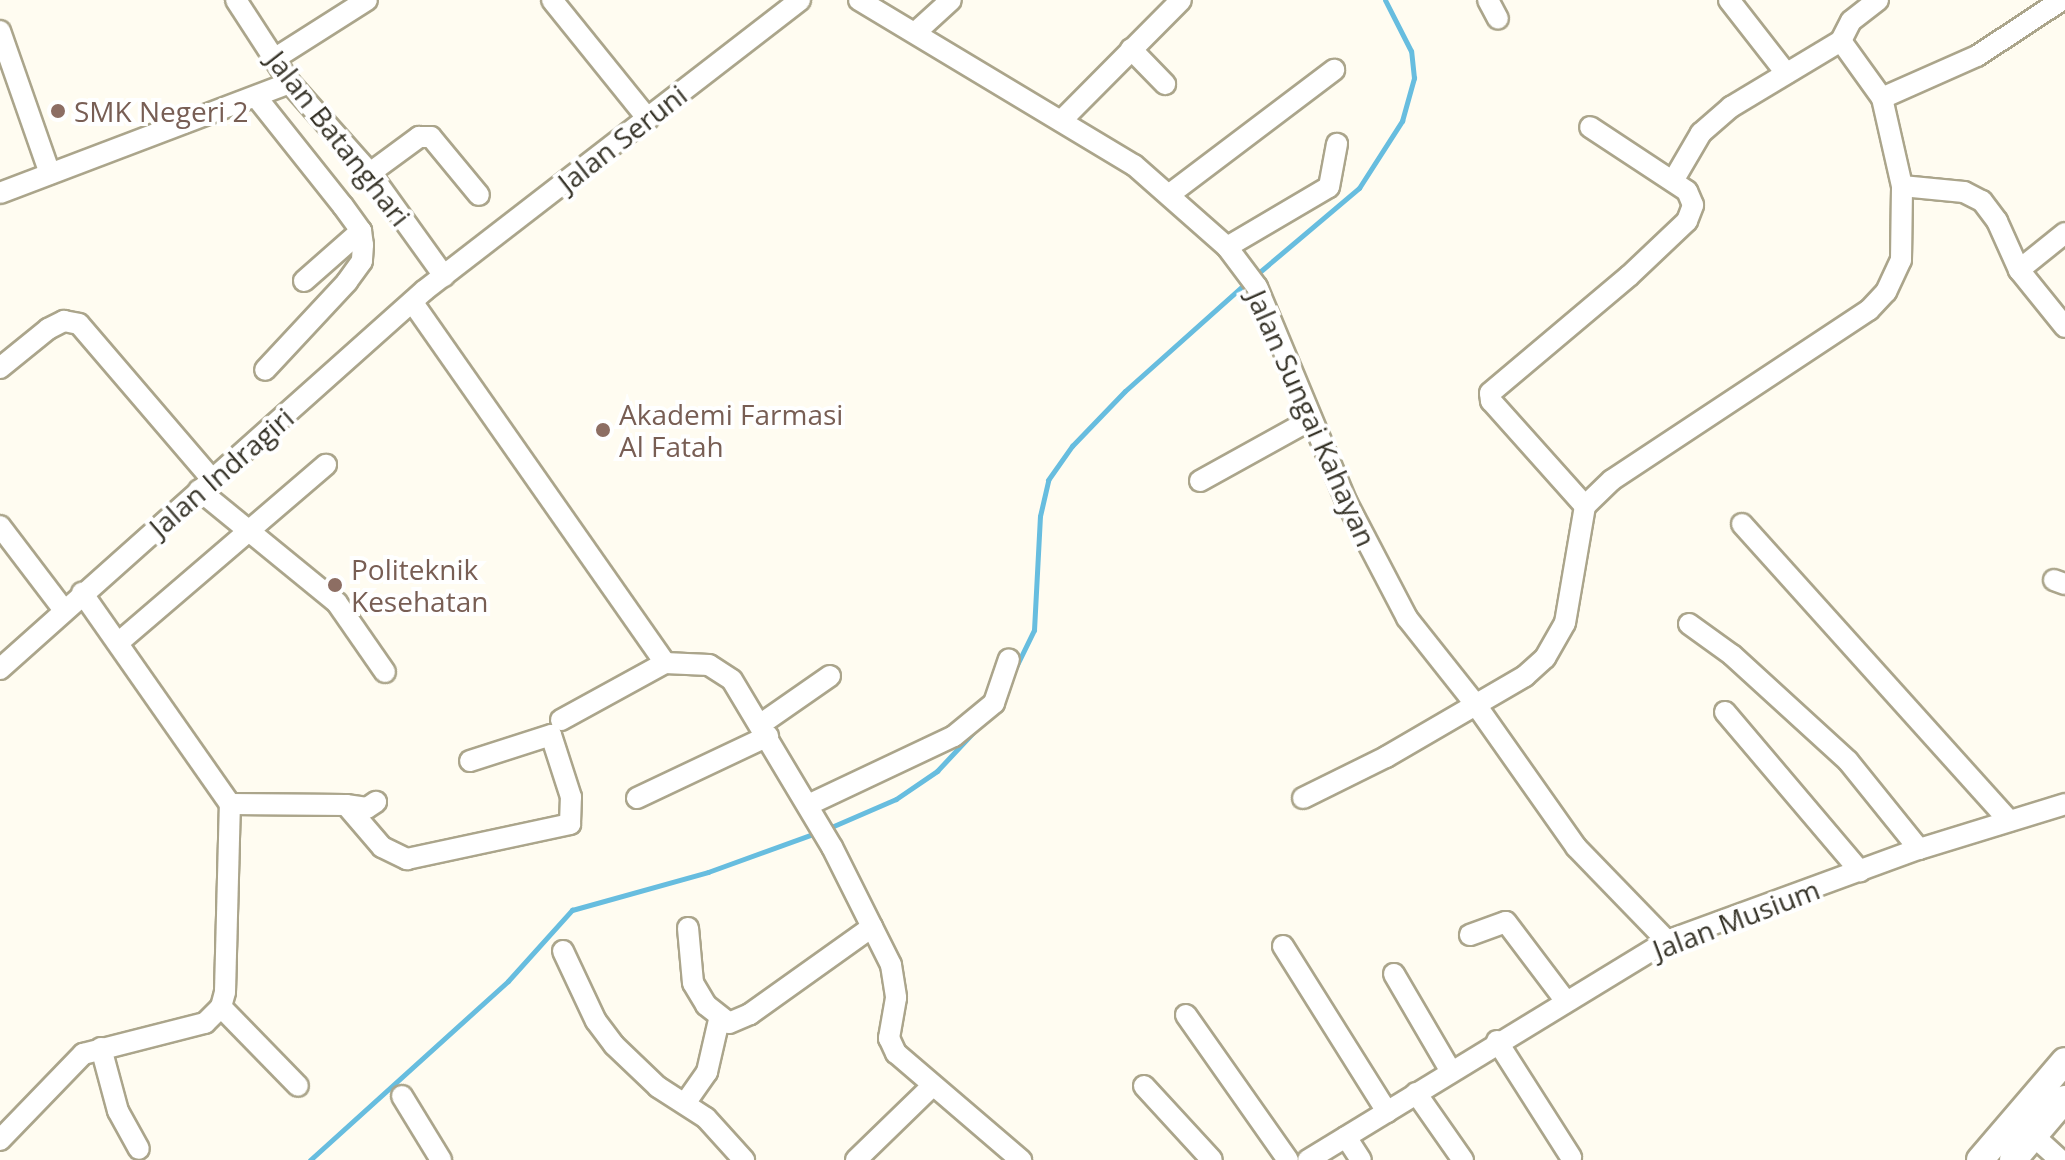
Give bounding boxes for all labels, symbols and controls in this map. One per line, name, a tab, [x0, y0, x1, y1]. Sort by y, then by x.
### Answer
street label: Jalan Batanghari	[260, 44, 418, 232]
street label: Jalan Seruni	[551, 77, 693, 199]
place label: SMK Negeri 2	[74, 94, 248, 128]
marker: SMK Negeri 2	[49, 102, 67, 120]
street label: Jalan Sungai Kahayan	[1240, 285, 1384, 551]
place label: Akademi Farmasi Al Fatah	[619, 397, 843, 463]
street label: Jalan Indragiri	[142, 400, 300, 544]
marker: Akademi Farmasi Al Fatah	[594, 421, 612, 439]
place label: Politeknik Kesehatan	[351, 552, 488, 618]
marker: Politeknik Kesehatan	[326, 576, 344, 594]
street label: Jalan Musium	[1648, 872, 1824, 966]

